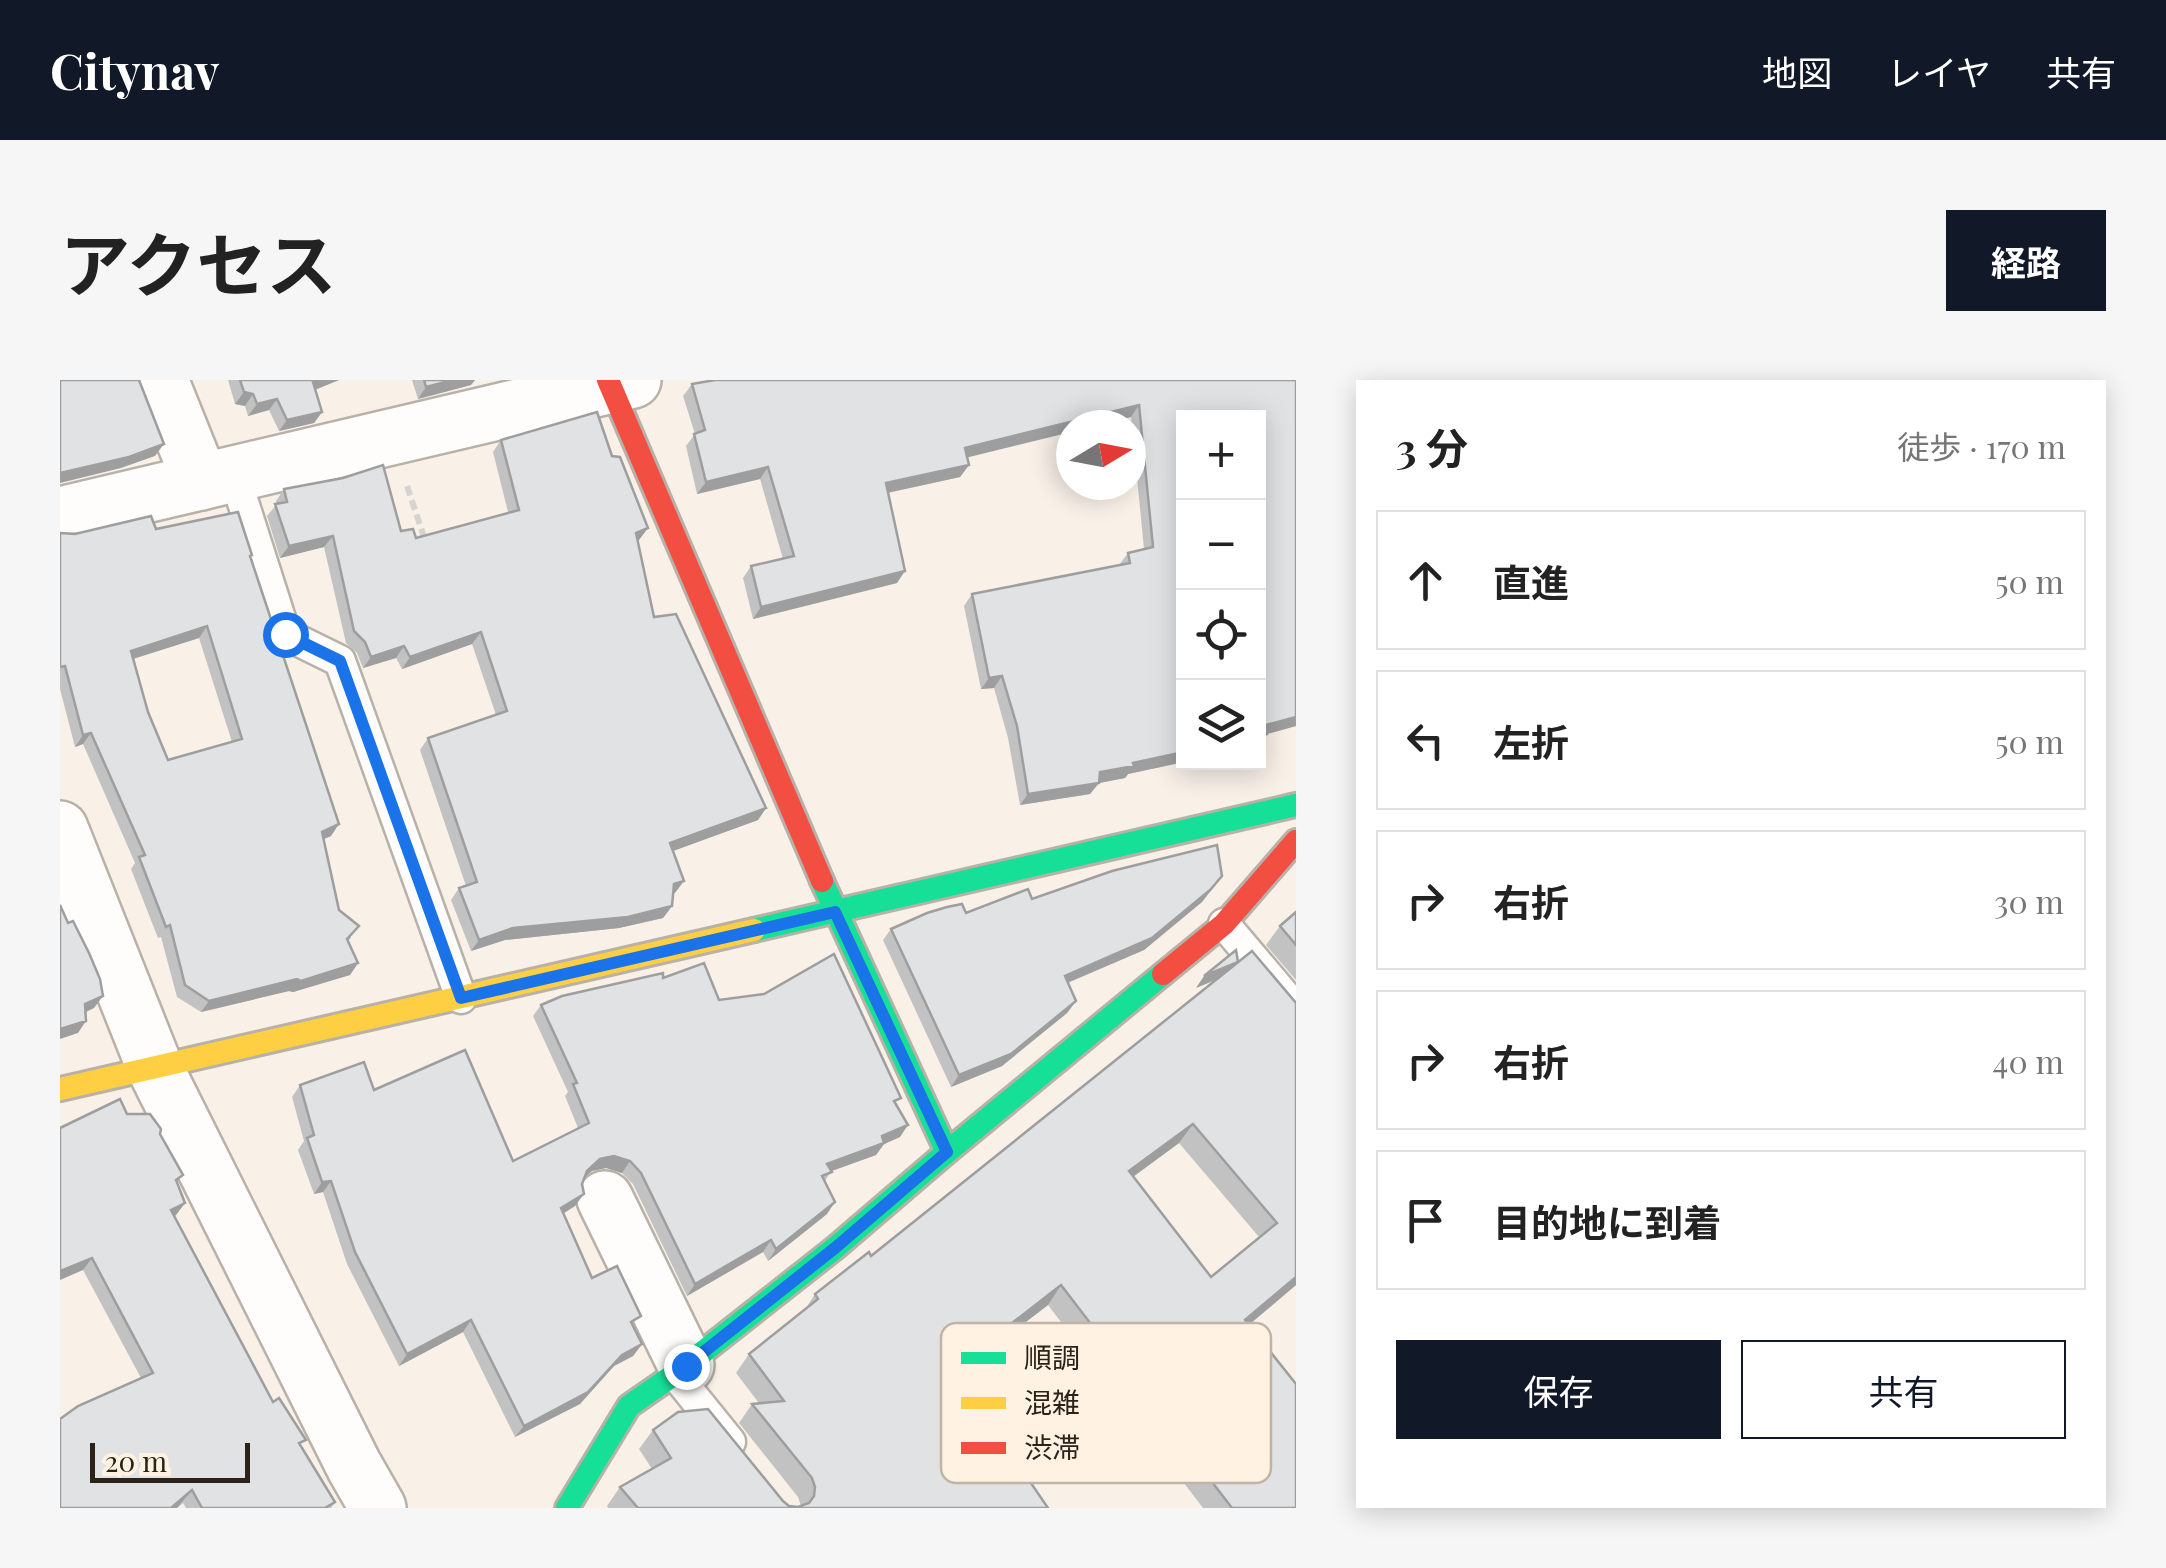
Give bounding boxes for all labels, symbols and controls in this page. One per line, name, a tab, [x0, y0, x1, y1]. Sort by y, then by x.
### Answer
text: Citynav	[50, 38, 219, 102]
text: 地図	[1762, 48, 1832, 95]
text: レイヤ	[1887, 48, 1991, 95]
text: 共有	[2046, 48, 2116, 95]
button: 経路	[1946, 210, 2106, 311]
text: アクセス	[60, 215, 337, 309]
north arrow	[1056, 410, 1146, 500]
map controls	[1176, 410, 1266, 770]
button: +	[1176, 410, 1266, 500]
text: 3 分	[1396, 419, 1468, 475]
text: 徒歩 · 170 m	[1897, 424, 2066, 467]
button: −	[1176, 500, 1266, 590]
icon: ahead	[1398, 553, 1453, 608]
text: 直進	[1493, 556, 1569, 607]
text: 50 m	[1995, 559, 2064, 602]
button: locate	[1176, 590, 1266, 680]
route start	[263, 612, 309, 658]
button: layers	[1176, 680, 1266, 770]
icon: left	[1398, 713, 1453, 768]
text: 左折	[1493, 716, 1569, 767]
text: 50 m	[1995, 719, 2064, 762]
icon: right	[1398, 873, 1453, 928]
text: 右折	[1493, 876, 1569, 927]
text: 30 m	[1994, 879, 2064, 922]
icon: right	[1398, 1033, 1453, 1088]
text: 右折	[1493, 1036, 1569, 1087]
text: 40 m	[1993, 1039, 2064, 1082]
icon: arrive	[1398, 1193, 1453, 1248]
text: 目的地に到着	[1493, 1196, 1721, 1247]
legend	[941, 1323, 1271, 1483]
text: 順調	[1024, 1338, 1080, 1375]
button: 保存	[1396, 1340, 1721, 1439]
button: 共有	[1741, 1340, 2066, 1439]
route end	[664, 1344, 710, 1390]
text: 混雑	[1024, 1383, 1080, 1420]
text: 渋滞	[1024, 1428, 1080, 1465]
scale bar	[90, 1438, 250, 1482]
text: 20 m	[105, 1442, 167, 1479]

